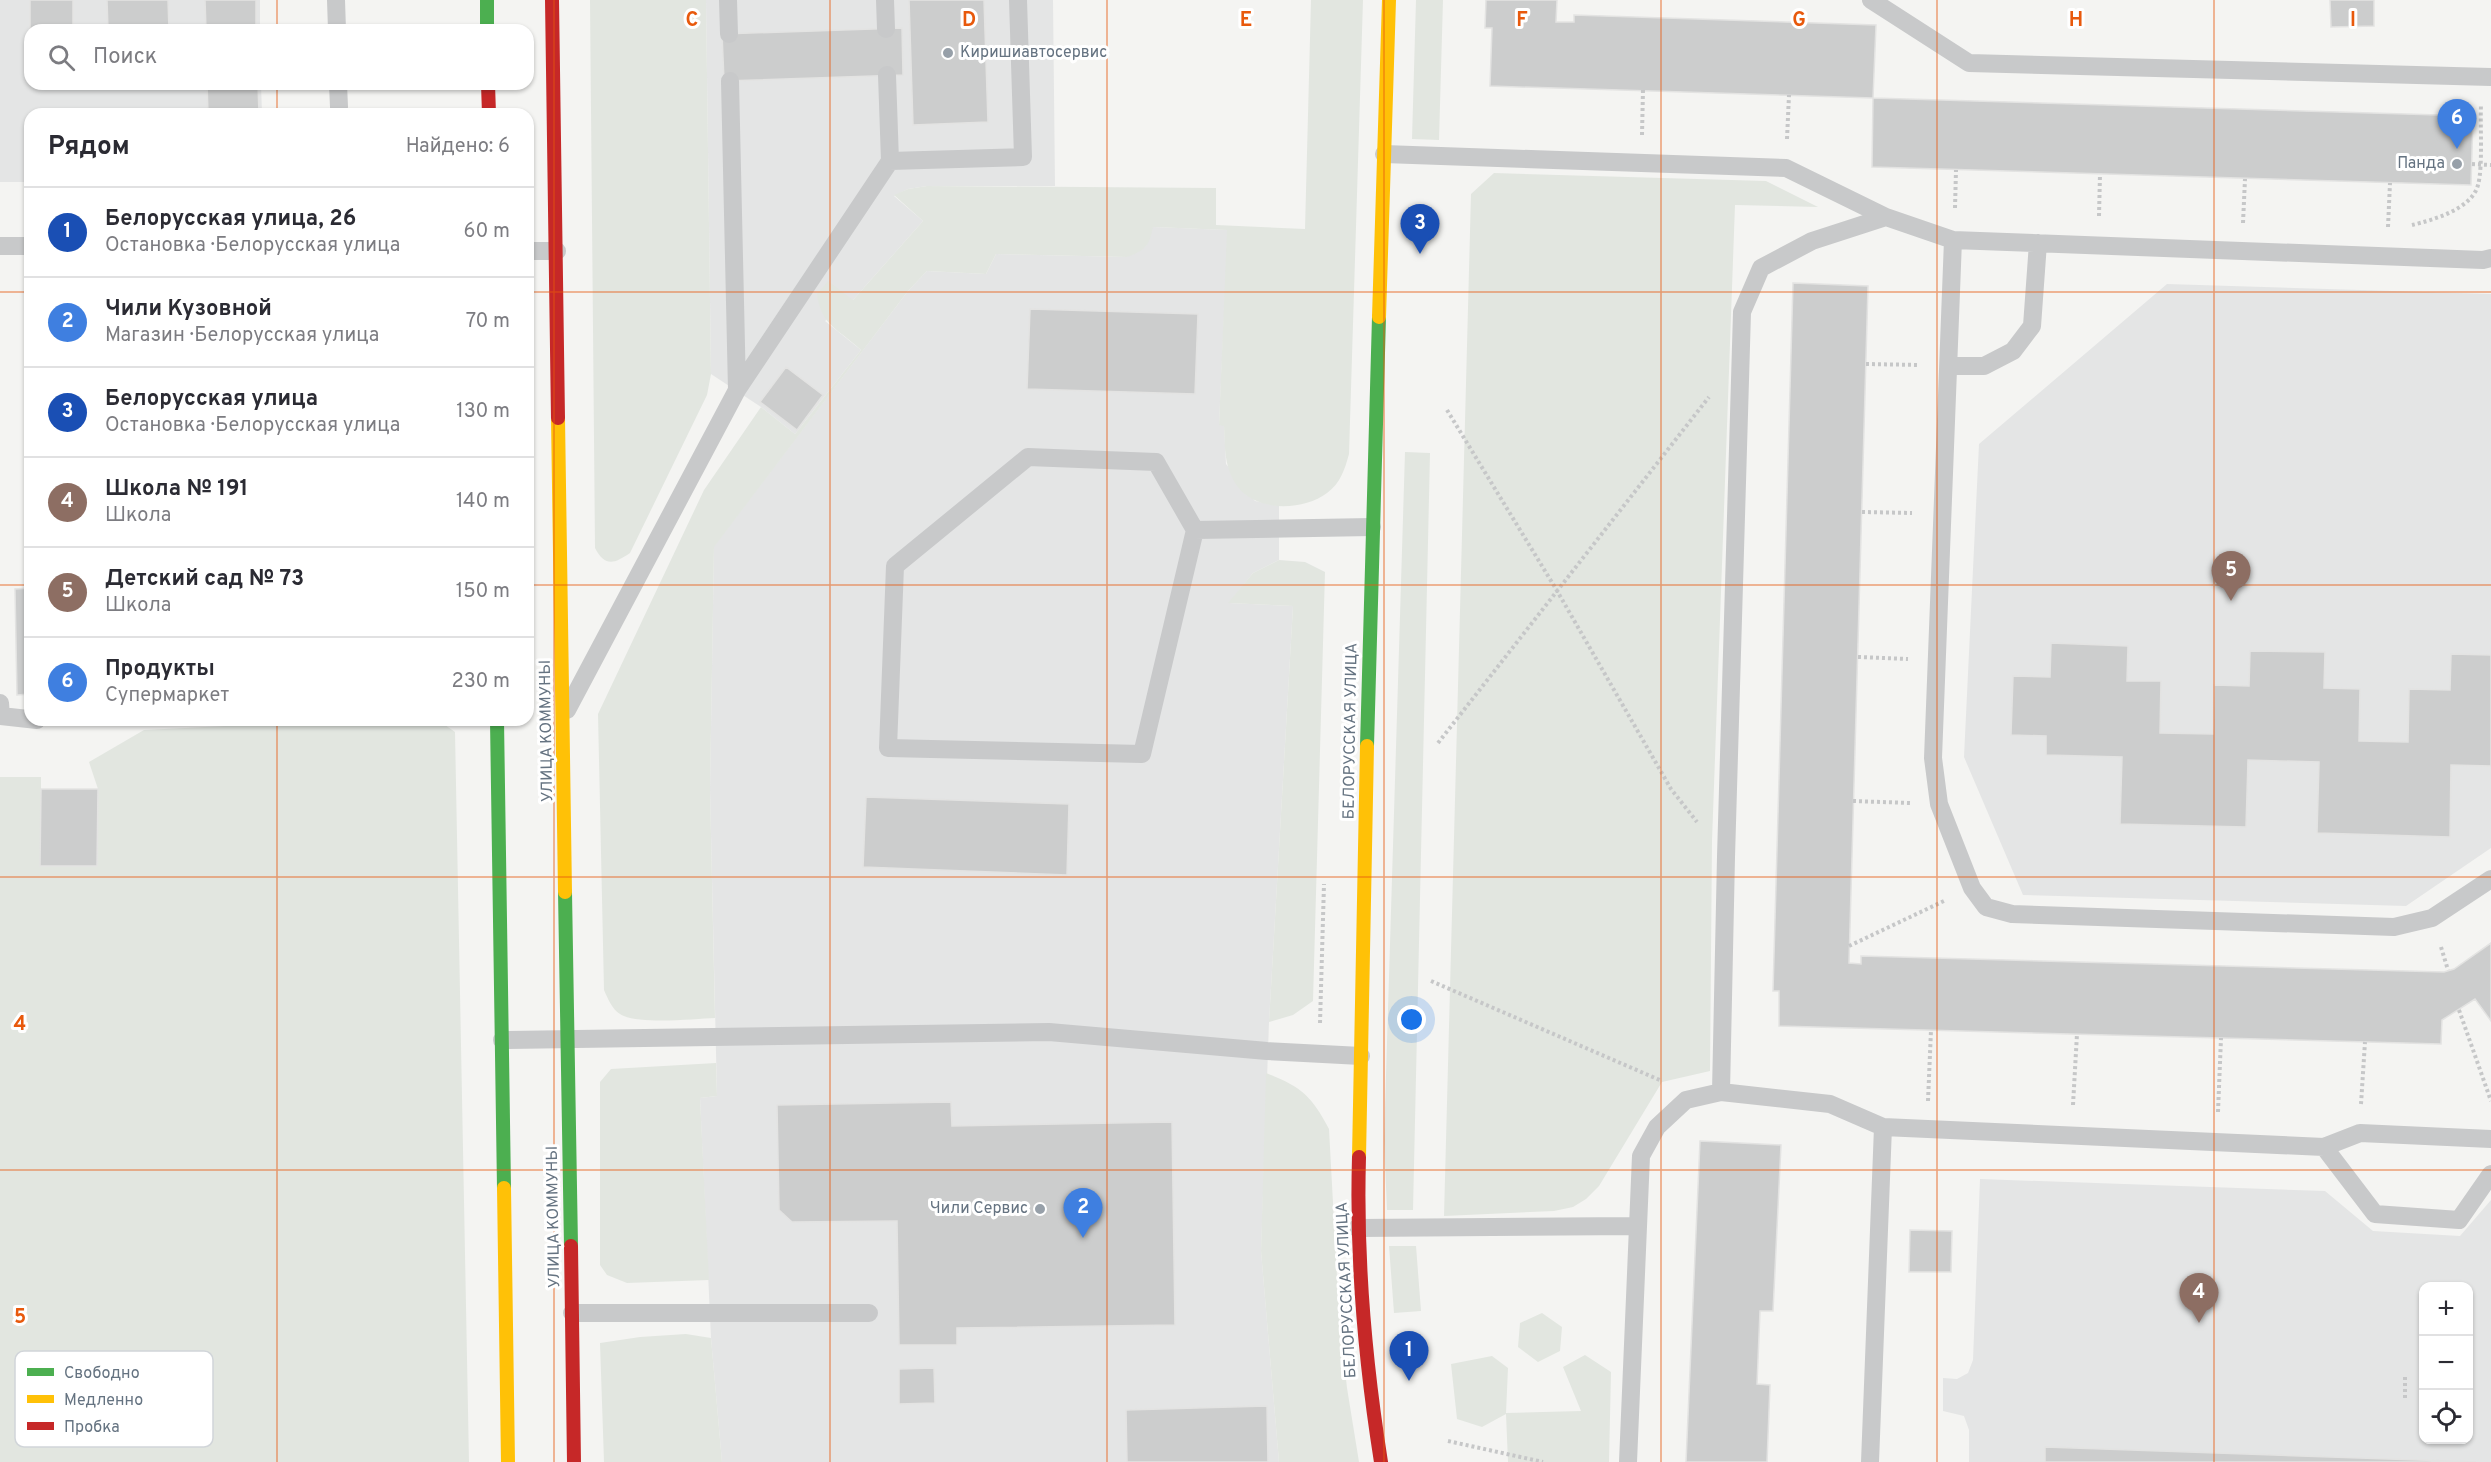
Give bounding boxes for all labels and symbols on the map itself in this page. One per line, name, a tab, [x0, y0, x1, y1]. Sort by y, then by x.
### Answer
text: C	[686, 8, 698, 34]
text: D	[962, 8, 976, 34]
text: E	[1240, 8, 1252, 34]
text: F	[1516, 8, 1528, 34]
text: G	[1792, 8, 1806, 34]
text: H	[2069, 8, 2083, 34]
text: I	[2350, 8, 2356, 34]
place label: Киришиавтосервис	[960, 43, 1107, 63]
marker: Киришиавтосервис	[941, 46, 955, 60]
pin: 6	[2438, 100, 2476, 149]
place label: Панда	[2397, 154, 2445, 174]
marker: Панда	[2450, 157, 2464, 171]
pin: 3	[1400, 204, 1440, 254]
pin: 5	[2212, 552, 2250, 601]
street label: БЕЛОРУССКАЯ УЛИЦА	[1339, 642, 1363, 819]
street label: УЛИЦА КОММУНЫ	[536, 660, 558, 802]
your location	[1397, 1005, 1426, 1034]
text: 4	[14, 1012, 26, 1038]
street label: УЛИЦА КОММУНЫ	[543, 1146, 565, 1288]
pin: 2	[1064, 1188, 1102, 1238]
place label: Чили Сервис	[930, 1199, 1028, 1219]
street label: БЕЛОРУССКАЯ УЛИЦА	[1332, 1201, 1362, 1379]
marker: Чили Сервис	[1033, 1202, 1047, 1216]
pin: 4	[2180, 1274, 2218, 1323]
text: 5	[14, 1305, 26, 1331]
pin: 1	[1390, 1332, 1428, 1381]
legend	[15, 1351, 213, 1447]
text: Свободно	[64, 1364, 140, 1384]
text: Медленно	[64, 1391, 143, 1411]
text: Пробка	[64, 1418, 120, 1438]

